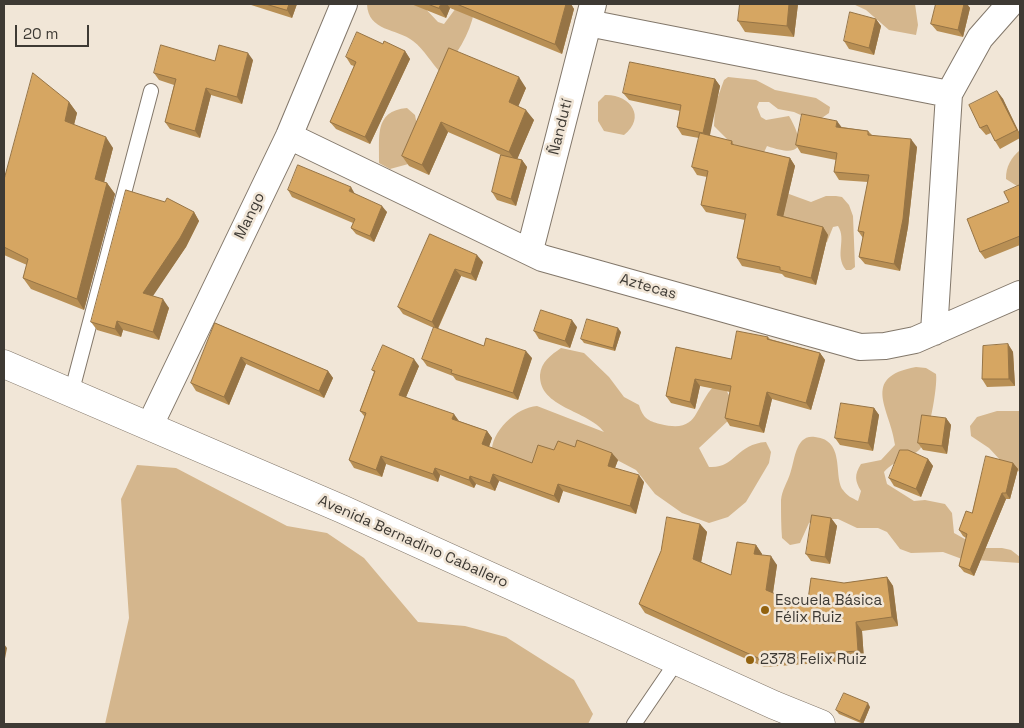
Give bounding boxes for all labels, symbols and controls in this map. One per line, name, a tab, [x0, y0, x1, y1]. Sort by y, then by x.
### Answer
scale bar	[18, 15, 91, 47]
text: 20 m	[23, 24, 58, 43]
street label: Ñandutí	[545, 97, 577, 157]
street label: Mango	[231, 190, 269, 242]
street label: Aztecas	[618, 270, 678, 304]
street label: Avenida Bernadino Caballero	[315, 492, 511, 592]
place label: Escuela Básica Félix Ruiz	[775, 592, 882, 627]
marker: Escuela Básica Félix Ruiz	[759, 604, 771, 616]
place label: 2378 Felix Ruiz	[760, 651, 867, 669]
marker: 2378 Felix Ruiz	[744, 654, 756, 666]

